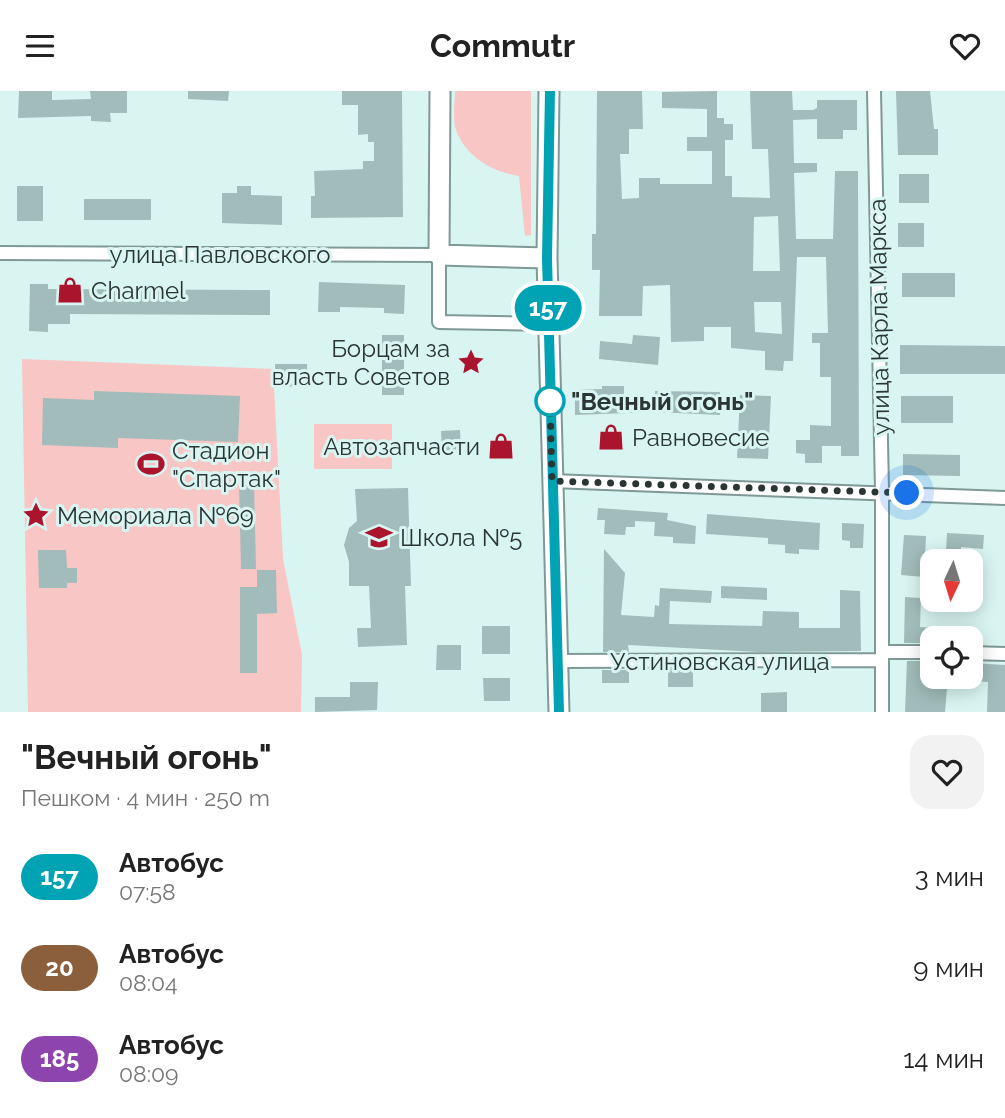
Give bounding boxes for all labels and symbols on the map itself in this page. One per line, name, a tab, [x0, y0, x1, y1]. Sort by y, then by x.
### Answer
street label: улица Карла Маркса	[862, 198, 896, 436]
street label: улица Павловского	[109, 240, 331, 269]
shop icon: Charmel	[55, 275, 85, 305]
place label: Charmel	[91, 276, 186, 305]
line badge: 157	[508, 285, 588, 331]
place label: Борцам за власть Советов	[272, 334, 450, 391]
place icon: Борцам за власть Советов	[456, 347, 486, 377]
marker: "Вечный огонь"	[535, 386, 565, 416]
place label: "Вечный огонь"	[571, 387, 753, 416]
shop icon: Равновесие	[596, 422, 626, 452]
place label: Равновесие	[632, 423, 769, 452]
shop icon: Автозапчасти	[486, 431, 516, 461]
place label: Автозапчасти	[323, 432, 480, 461]
place label: Стадион "Спартак"	[172, 436, 281, 493]
sports icon: Стадион "Спартак"	[136, 449, 166, 479]
your location	[889, 475, 924, 510]
place icon: Мемориала №69	[21, 500, 51, 530]
place label: Мемориала №69	[57, 501, 254, 530]
school or university icon: Школа №5	[364, 522, 394, 552]
place label: Школа №5	[400, 523, 522, 552]
north arrow	[920, 549, 984, 613]
street label: Устиновская улица	[610, 647, 830, 676]

